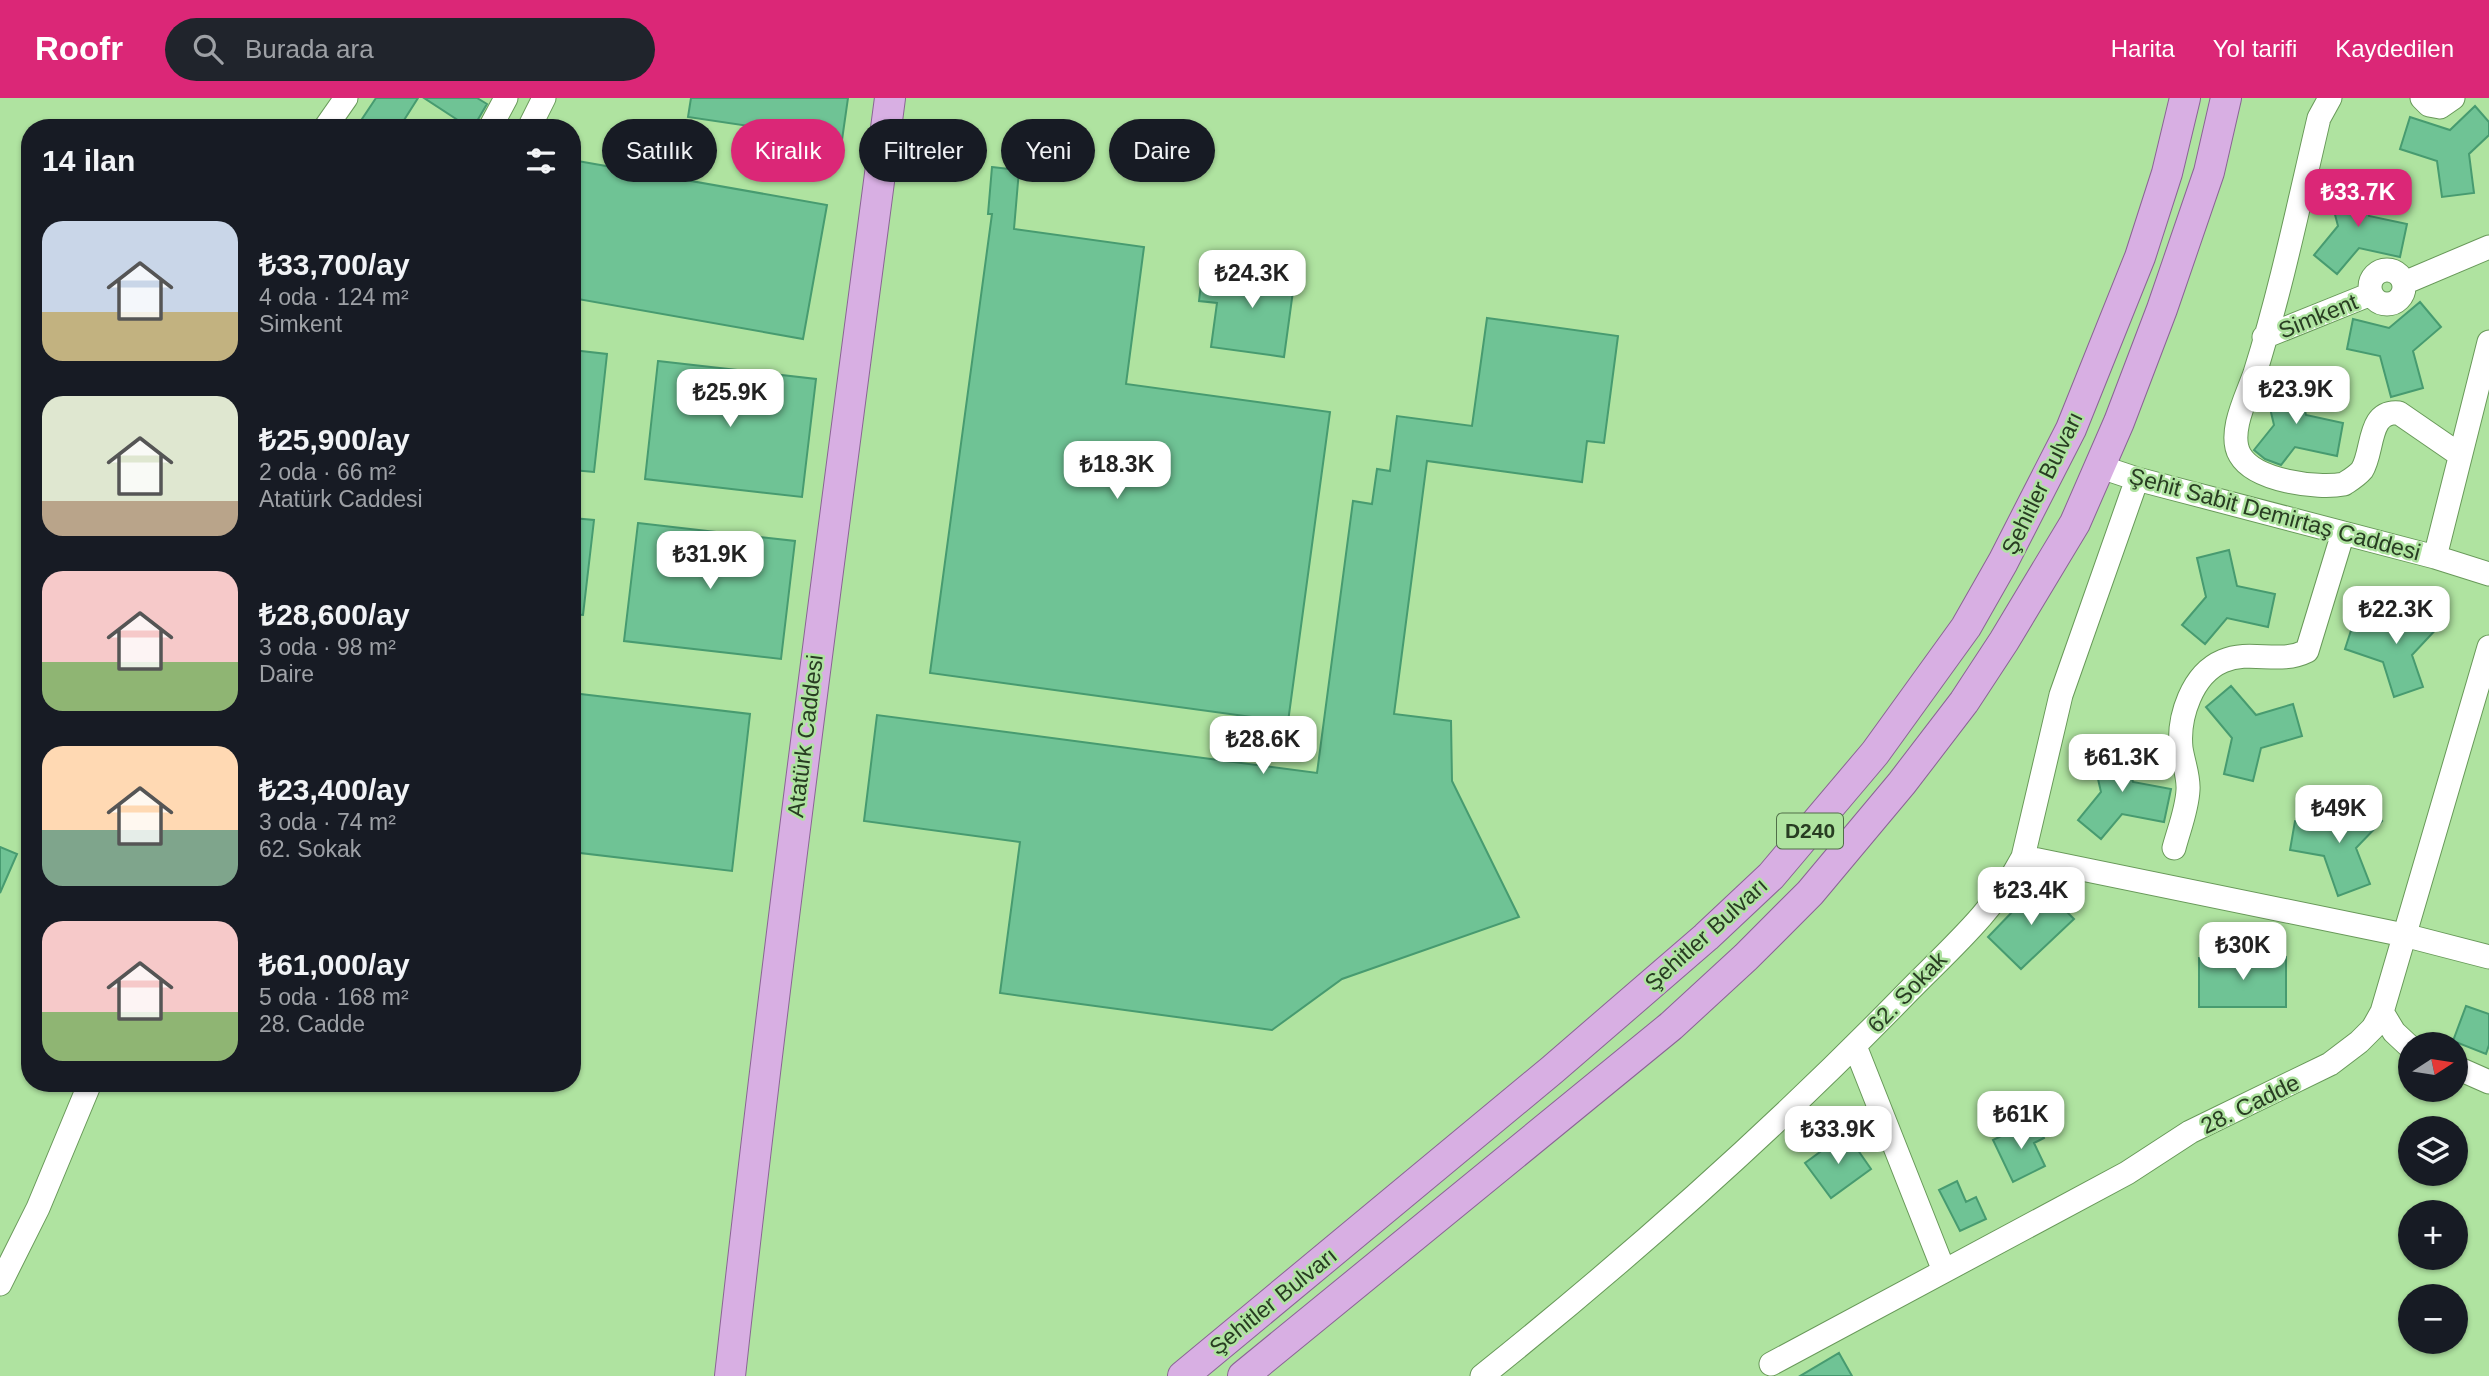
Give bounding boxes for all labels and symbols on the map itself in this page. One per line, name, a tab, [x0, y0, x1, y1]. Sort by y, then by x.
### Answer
pin: ₺33.7K	[2301, 170, 2415, 229]
pin: ₺24.3K	[1195, 250, 1309, 310]
street label: Simkent	[2275, 288, 2362, 344]
pin: ₺23.9K	[2239, 366, 2353, 426]
pin: ₺25.9K	[673, 370, 787, 429]
street label: Şehitler Bulvarı	[1996, 407, 2088, 559]
pin: ₺18.3K	[1060, 442, 1174, 501]
street label: Şehit Sabit Demirtaş Caddesi	[2127, 463, 2423, 565]
pin: ₺31.9K	[653, 532, 767, 591]
pin: ₺22.3K	[2339, 587, 2453, 646]
street label: Atatürk Caddesi	[782, 653, 828, 819]
pin: ₺28.6K	[1206, 716, 1320, 776]
pin: ₺61.3K	[2065, 734, 2179, 794]
pin: ₺49K	[2298, 786, 2380, 845]
road number: D240	[1777, 814, 1843, 848]
pin: ₺23.4K	[1974, 868, 2088, 927]
street label: Şehitler Bulvarı	[1639, 872, 1773, 996]
pin: ₺30K	[2202, 922, 2284, 982]
street label: 62. Sokak	[1862, 946, 1952, 1038]
north arrow	[2398, 1032, 2468, 1102]
street label: 28. Cadde	[2197, 1069, 2303, 1139]
pin: ₺61K	[1980, 1091, 2062, 1151]
pin: ₺33.9K	[1781, 1107, 1895, 1166]
street label: Şehitler Bulvarı	[1204, 1242, 1342, 1360]

